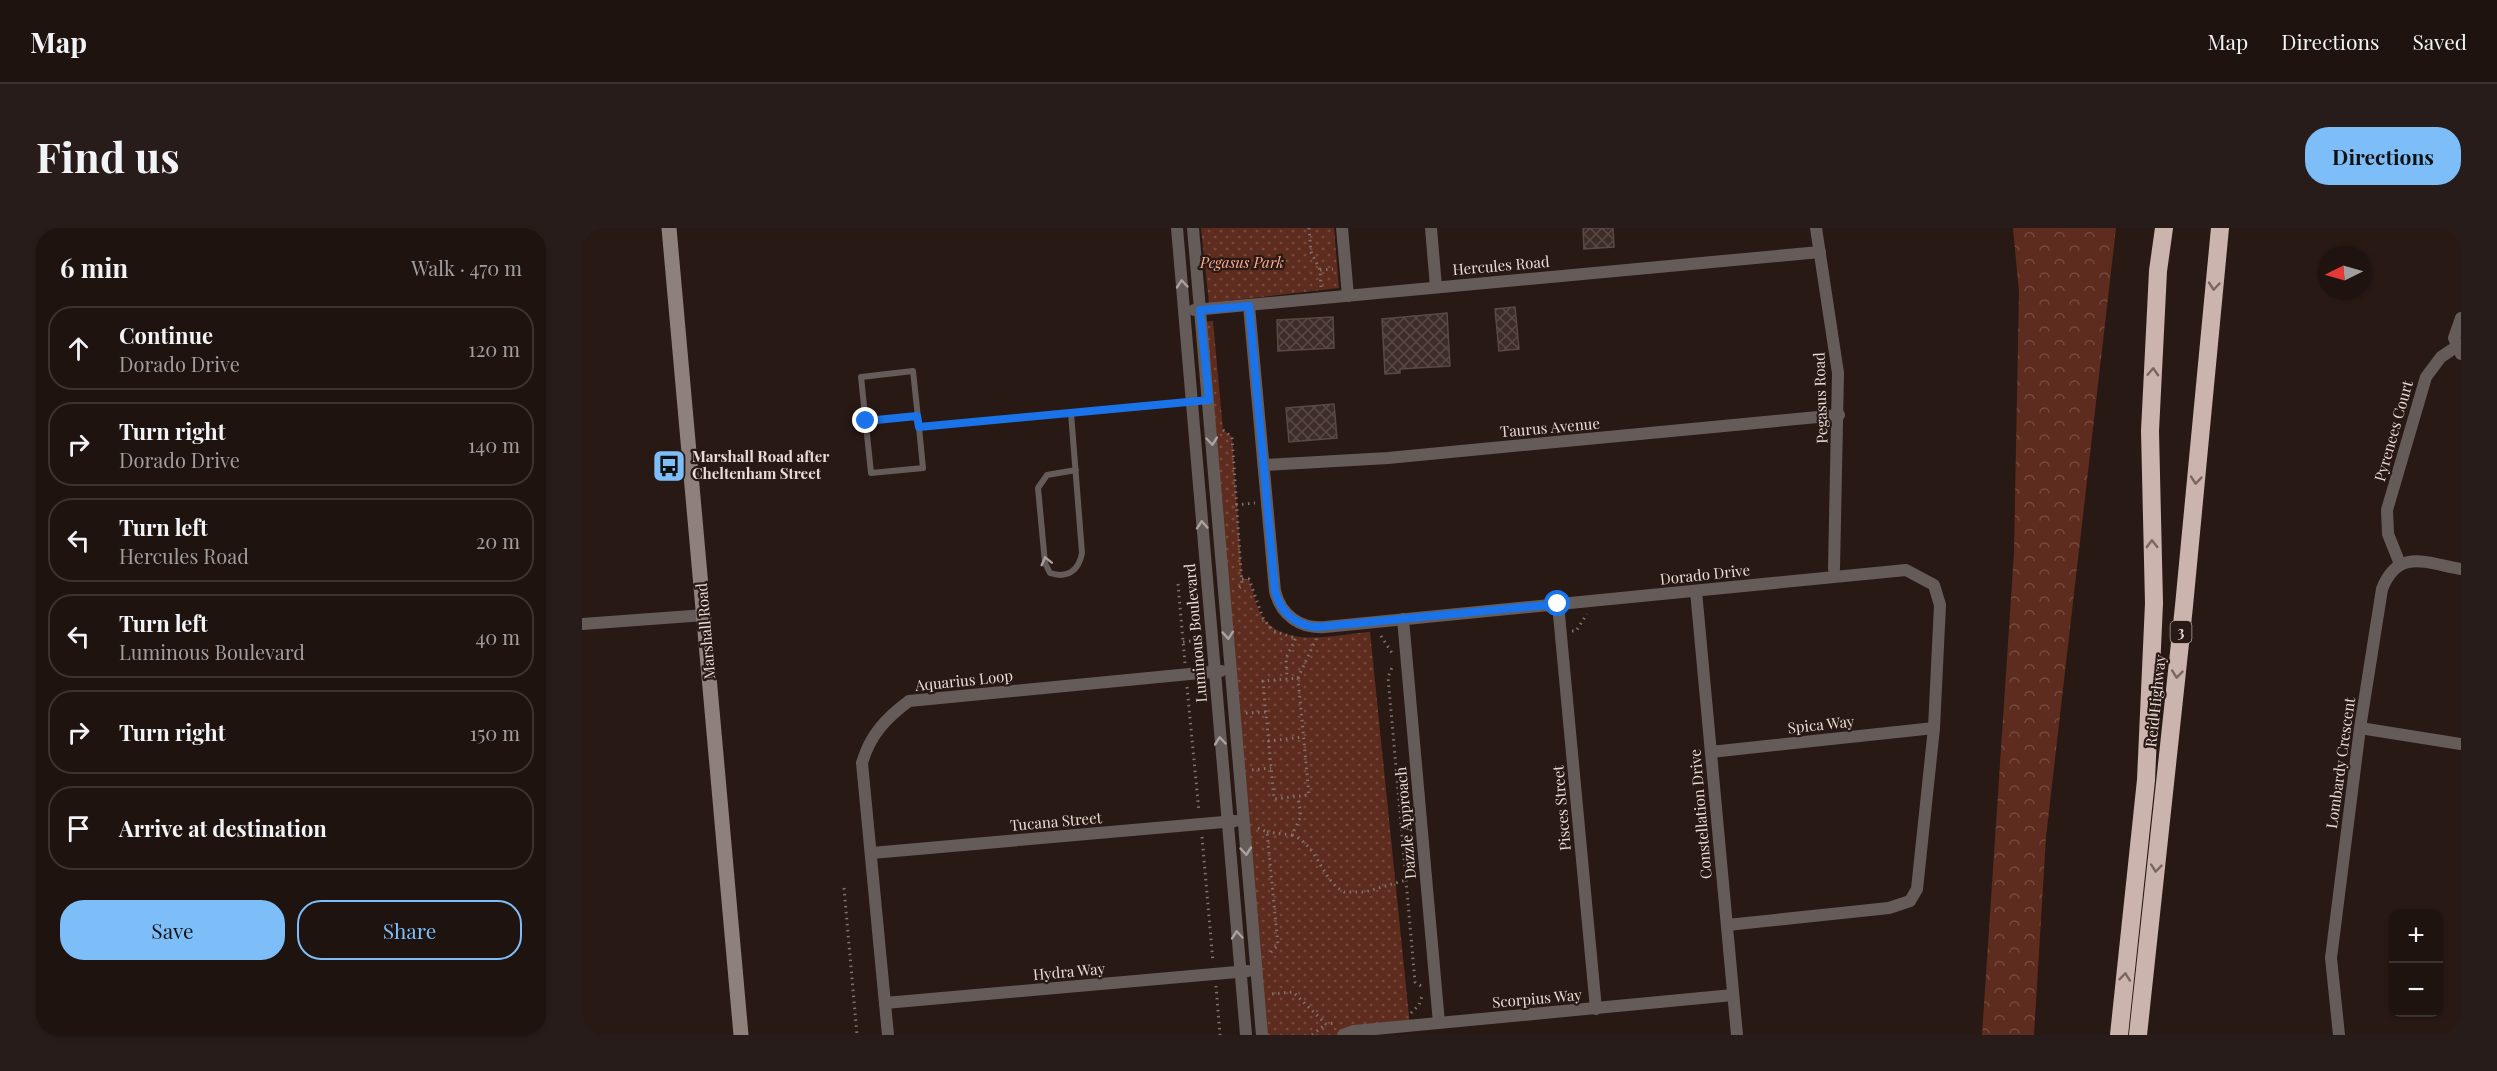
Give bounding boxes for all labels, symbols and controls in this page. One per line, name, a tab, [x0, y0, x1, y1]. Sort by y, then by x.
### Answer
text: Map	[30, 23, 87, 60]
text: Map	[2207, 27, 2248, 55]
text: Directions	[2281, 27, 2379, 55]
text: Saved	[2412, 27, 2467, 55]
button: Directions	[2305, 127, 2461, 185]
text: Find us	[36, 128, 180, 184]
north arrow	[2317, 246, 2371, 300]
text: 6 min	[60, 250, 128, 285]
street label: Hercules Road	[1452, 251, 1551, 279]
park label: Pegasus Park	[1199, 252, 1284, 272]
text: Walk · 470 m	[411, 254, 522, 281]
one-way arrow	[1176, 279, 1189, 288]
one-way arrow	[2208, 282, 2221, 291]
text: Continue	[119, 320, 213, 350]
icon: ahead	[62, 332, 95, 365]
text: 120 m	[468, 335, 520, 362]
text: Dorado Drive	[119, 350, 240, 377]
street label: Pegasus Road	[1808, 352, 1832, 444]
one-way arrow	[2146, 368, 2159, 377]
street label: Pyrenees Court	[2369, 377, 2417, 484]
route end	[852, 407, 878, 433]
street label: Taurus Avenue	[1499, 413, 1601, 441]
text: Turn right	[119, 416, 225, 446]
icon: right	[62, 428, 95, 461]
text: 140 m	[468, 431, 520, 458]
one-way arrow	[1205, 436, 1218, 445]
text: Dorado Drive	[119, 446, 240, 473]
place label: Marshall Road after Cheltenham Street	[692, 446, 829, 483]
bus stop icon: Marshall Road after Cheltenham Street	[651, 448, 687, 484]
one-way arrow	[2190, 476, 2203, 485]
text: Turn left	[119, 512, 208, 542]
one-way arrow	[1196, 521, 1209, 530]
icon: left	[62, 524, 95, 557]
text: 20 m	[476, 527, 520, 554]
one-way arrow	[2146, 540, 2159, 549]
text: Hercules Road	[119, 542, 249, 569]
one-way arrow	[1041, 556, 1054, 566]
street label: Dorado Drive	[1659, 559, 1751, 589]
street label: Luminous Boulevard	[1179, 563, 1211, 703]
street label: Marshall Road	[691, 582, 719, 680]
route start	[1544, 590, 1570, 616]
text: Turn left	[119, 608, 208, 638]
icon: left	[62, 620, 95, 653]
road number: 3	[2170, 621, 2192, 643]
text: 40 m	[475, 623, 520, 650]
one-way arrow	[1221, 631, 1234, 640]
text: Luminous Boulevard	[119, 638, 305, 665]
street label: Reid Highway	[2140, 653, 2170, 748]
street label: Aquarius Loop	[913, 665, 1014, 695]
one-way arrow	[2171, 670, 2184, 679]
street label: Lombardy Crescent	[2321, 695, 2359, 830]
street label: Spica Way	[1787, 711, 1856, 737]
icon: right	[62, 716, 95, 749]
text: Turn right	[119, 717, 225, 747]
text: 150 m	[470, 719, 520, 746]
one-way arrow	[1214, 736, 1227, 745]
street label: Constellation Drive	[1684, 748, 1716, 880]
street label: Pisces Street	[1547, 764, 1575, 852]
street label: Dazzle Approach	[1390, 766, 1420, 880]
street label: Tucana Street	[1009, 807, 1103, 835]
icon: arrive	[62, 812, 95, 845]
text: Arrive at destination	[119, 813, 327, 843]
one-way arrow	[1239, 846, 1252, 855]
one-way arrow	[2150, 864, 2163, 873]
button: Save	[60, 900, 285, 960]
button: Share	[297, 900, 522, 960]
map controls	[2389, 909, 2443, 1017]
button: +	[2389, 909, 2443, 963]
one-way arrow	[1231, 930, 1244, 939]
street label: Hydra Way	[1032, 958, 1106, 984]
button: −	[2389, 963, 2443, 1017]
one-way arrow	[2118, 972, 2131, 981]
street label: Scorpius Way	[1491, 984, 1583, 1012]

